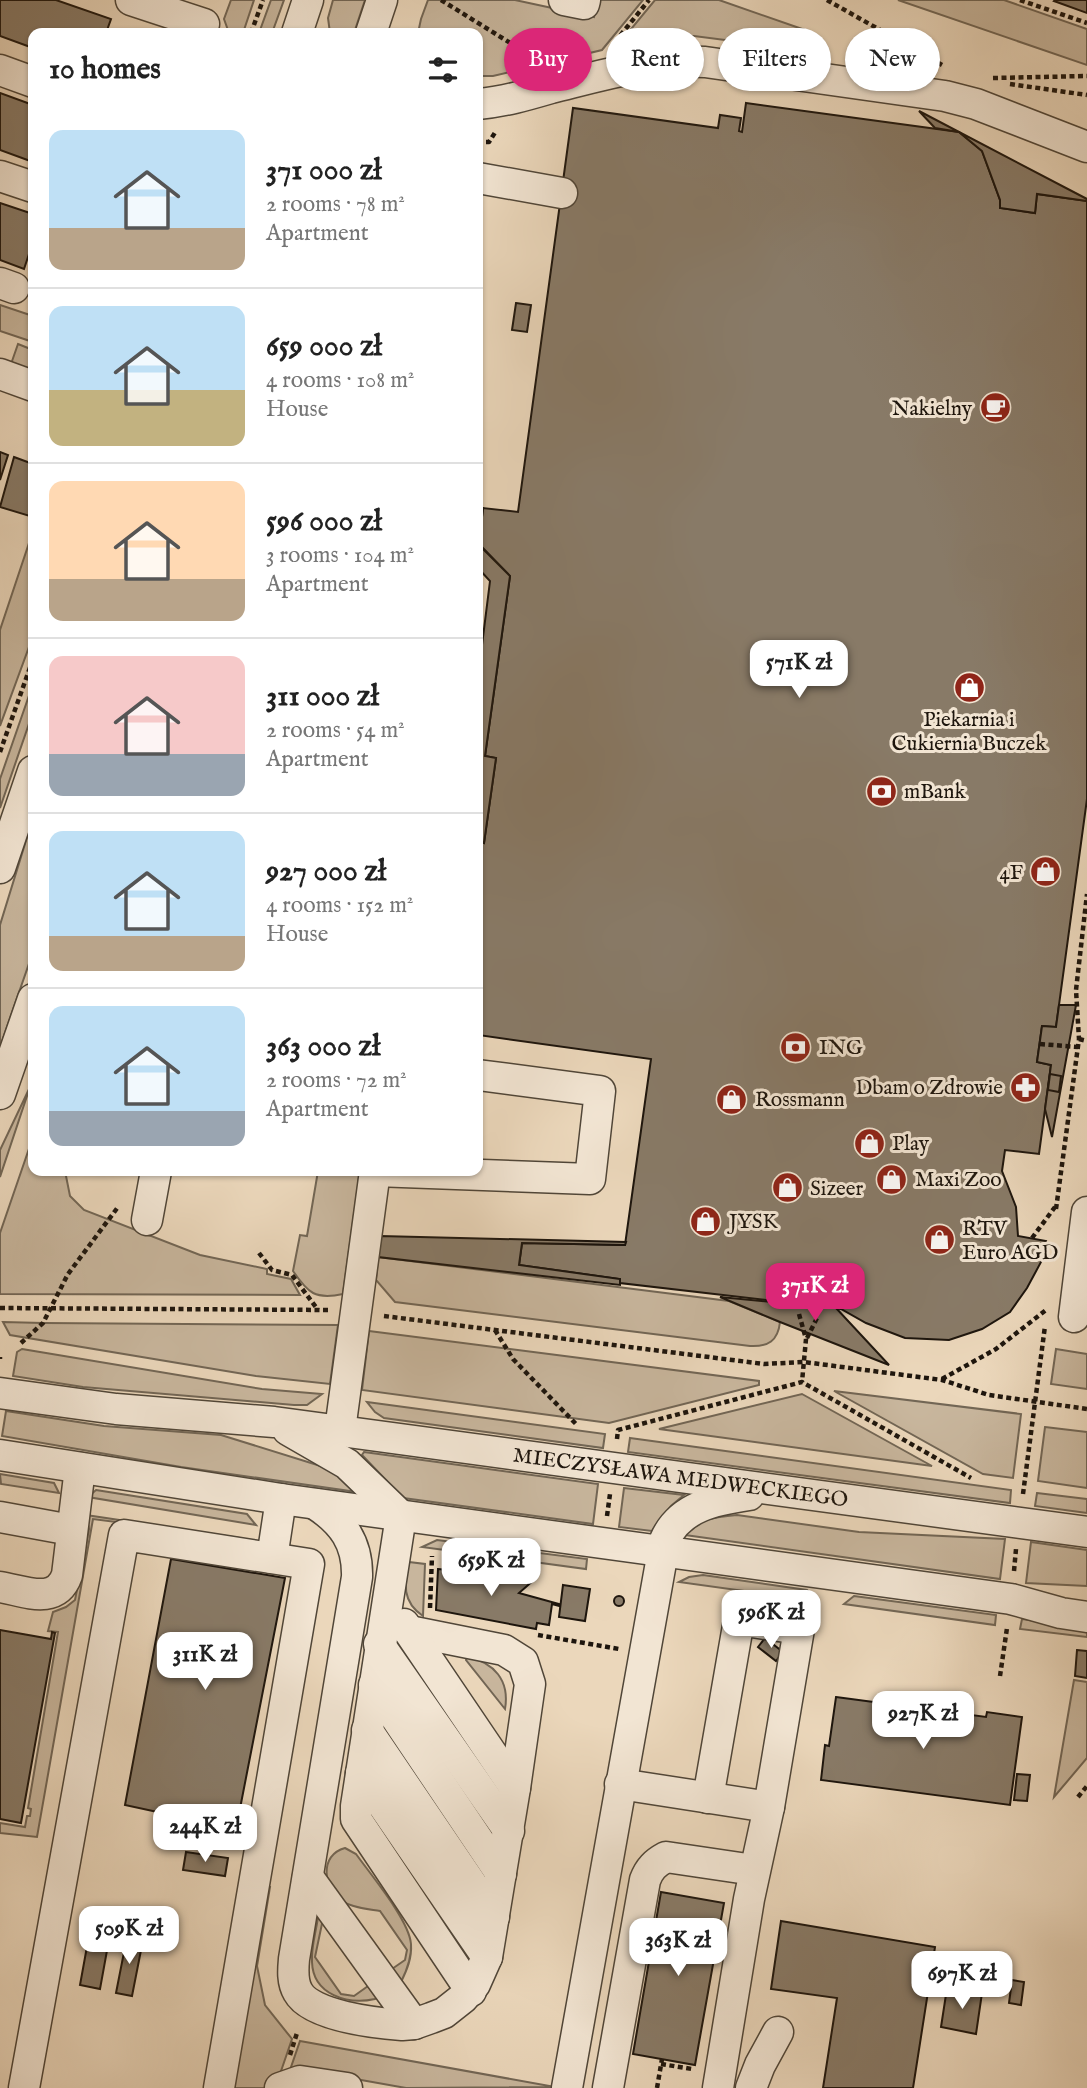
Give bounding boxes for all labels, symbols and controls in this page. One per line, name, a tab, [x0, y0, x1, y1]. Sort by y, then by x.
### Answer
chip: Buy	[504, 28, 592, 91]
chip: Rent	[606, 28, 704, 91]
chip: Filters	[718, 28, 831, 91]
chip: New	[845, 28, 940, 91]
text: 10 homes	[49, 51, 161, 89]
icon: filters	[424, 51, 462, 89]
text: 371 000 zł	[266, 152, 382, 190]
icon: home	[105, 158, 189, 242]
text: 2 rooms · 78 m²	[266, 190, 405, 219]
text: Apartment	[266, 219, 369, 248]
text: 659 000 zł	[266, 328, 382, 366]
icon: home	[105, 334, 189, 418]
text: 4 rooms · 108 m²	[266, 366, 414, 395]
cafe icon: Nakielny	[978, 391, 1012, 425]
text: House	[266, 395, 328, 424]
place label: Nakielny	[892, 396, 973, 423]
text: 596 000 zł	[266, 503, 382, 541]
icon: home	[105, 509, 189, 593]
text: 3 rooms · 104 m²	[266, 541, 414, 570]
text: Apartment	[266, 570, 369, 599]
pin: 571K zł	[734, 640, 864, 700]
text: 571K zł	[766, 648, 832, 677]
shop icon: Piekarnia i Cukiernia Buczek	[952, 670, 986, 704]
text: 311 000 zł	[266, 678, 379, 716]
icon: home	[105, 684, 189, 768]
place label: Piekarnia i Cukiernia Buczek	[892, 707, 1047, 758]
text: 2 rooms · 54 m²	[266, 716, 405, 745]
text: Apartment	[266, 745, 369, 774]
bank icon: mBank	[864, 774, 898, 808]
place label: mBank	[904, 779, 966, 806]
text: 927 000 zł	[266, 853, 386, 891]
shop icon: 4F	[1029, 855, 1063, 889]
icon: home	[105, 859, 189, 943]
place label: 4F	[999, 860, 1023, 887]
text: 4 rooms · 152 m²	[266, 891, 413, 920]
text: House	[266, 920, 328, 949]
text: 363 000 zł	[266, 1028, 380, 1066]
bank icon: ING	[779, 1030, 813, 1064]
icon: home	[105, 1034, 189, 1118]
place label: ING	[819, 1035, 863, 1062]
text: 2 rooms · 72 m²	[266, 1066, 407, 1095]
pharmacy icon: Dbam o Zdrowie	[1009, 1070, 1043, 1104]
place label: Dbam o Zdrowie	[855, 1075, 1003, 1102]
shop icon: Rossmann	[715, 1082, 749, 1116]
place label: Rossmann	[755, 1087, 845, 1114]
text: Apartment	[266, 1095, 369, 1124]
shop icon: Play	[852, 1126, 886, 1160]
place label: Play	[892, 1131, 930, 1158]
shop icon: Maxi Zoo	[875, 1162, 909, 1196]
place label: Maxi Zoo	[915, 1167, 1002, 1194]
shop icon: Sizeer	[770, 1171, 804, 1205]
place label: Sizeer	[810, 1176, 863, 1203]
shop icon: JYSK	[689, 1204, 723, 1238]
place label: JYSK	[727, 1209, 779, 1236]
place label: RTV Euro AGD	[962, 1216, 1058, 1267]
shop icon: RTV Euro AGD	[922, 1223, 956, 1257]
pin: 371K zł	[750, 1264, 880, 1323]
text: 371K zł	[782, 1271, 848, 1300]
street label: MIECZYSŁAWA MEDWECKIEGO	[511, 1442, 850, 1515]
pin: 659K zł	[426, 1538, 556, 1598]
text: 659K zł	[458, 1546, 524, 1575]
pin: 596K zł	[706, 1590, 836, 1650]
text: 596K zł	[738, 1598, 804, 1627]
pin: 311K zł	[140, 1632, 270, 1692]
text: 311K zł	[173, 1640, 237, 1669]
pin: 927K zł	[858, 1692, 988, 1751]
text: 927K zł	[888, 1699, 958, 1728]
pin: 244K zł	[140, 1804, 270, 1864]
text: 244K zł	[169, 1812, 241, 1841]
pin: 509K zł	[64, 1906, 194, 1966]
text: 509K zł	[95, 1914, 163, 1943]
pin: 363K zł	[613, 1918, 743, 1978]
text: 363K zł	[645, 1926, 711, 1955]
pin: 697K zł	[897, 1952, 1027, 2011]
text: 697K zł	[927, 1959, 997, 1988]

